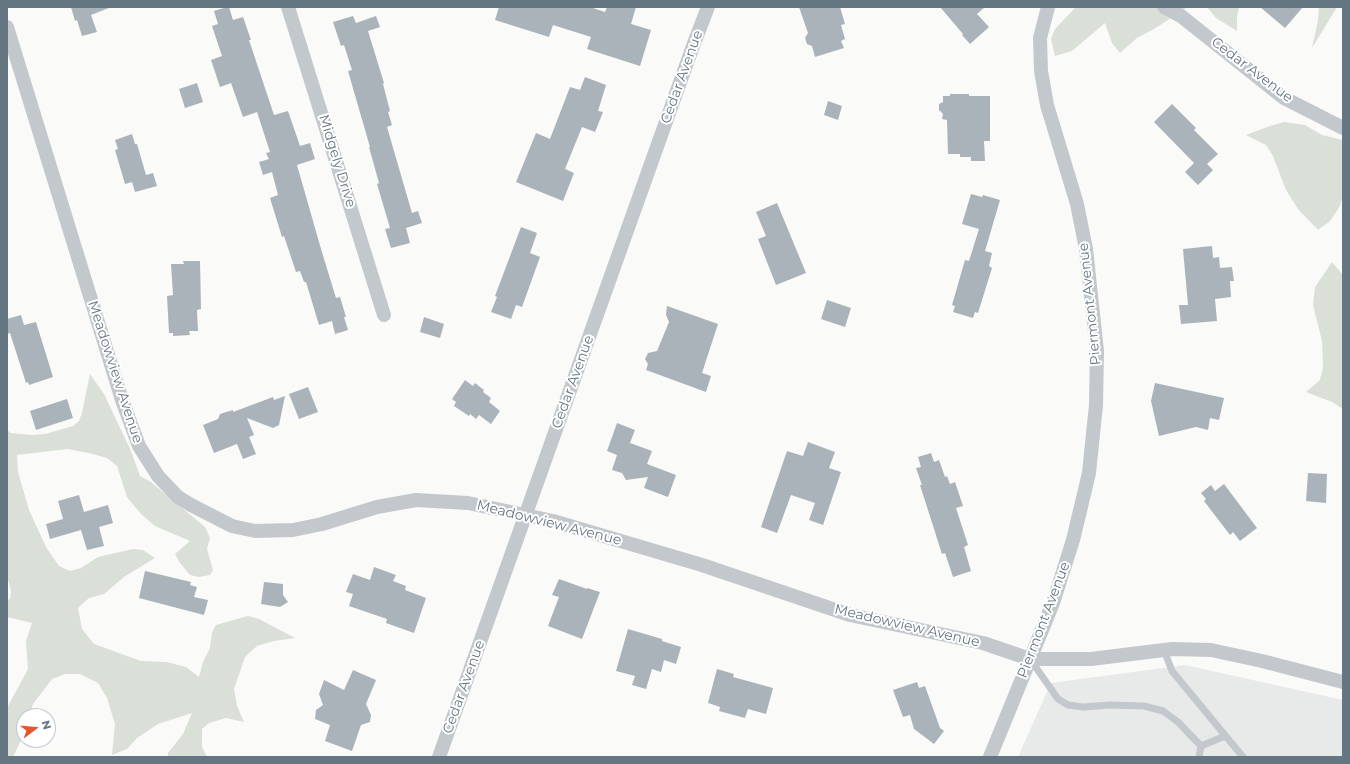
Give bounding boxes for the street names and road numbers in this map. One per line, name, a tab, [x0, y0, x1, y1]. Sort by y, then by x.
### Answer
street label: Cedar Avenue	[657, 28, 707, 126]
street label: Cedar Avenue	[1208, 34, 1296, 106]
street label: Midgely Drive	[315, 112, 359, 210]
street label: Piermont Avenue	[1075, 242, 1105, 366]
street label: Meadowview Avenue	[84, 299, 146, 445]
street label: Cedar Avenue	[548, 333, 598, 431]
street label: Meadowview Avenue	[475, 497, 623, 549]
street label: Piermont Avenue	[1014, 560, 1074, 680]
street label: Meadowview Avenue	[833, 601, 981, 651]
street label: Cedar Avenue	[439, 638, 489, 736]

